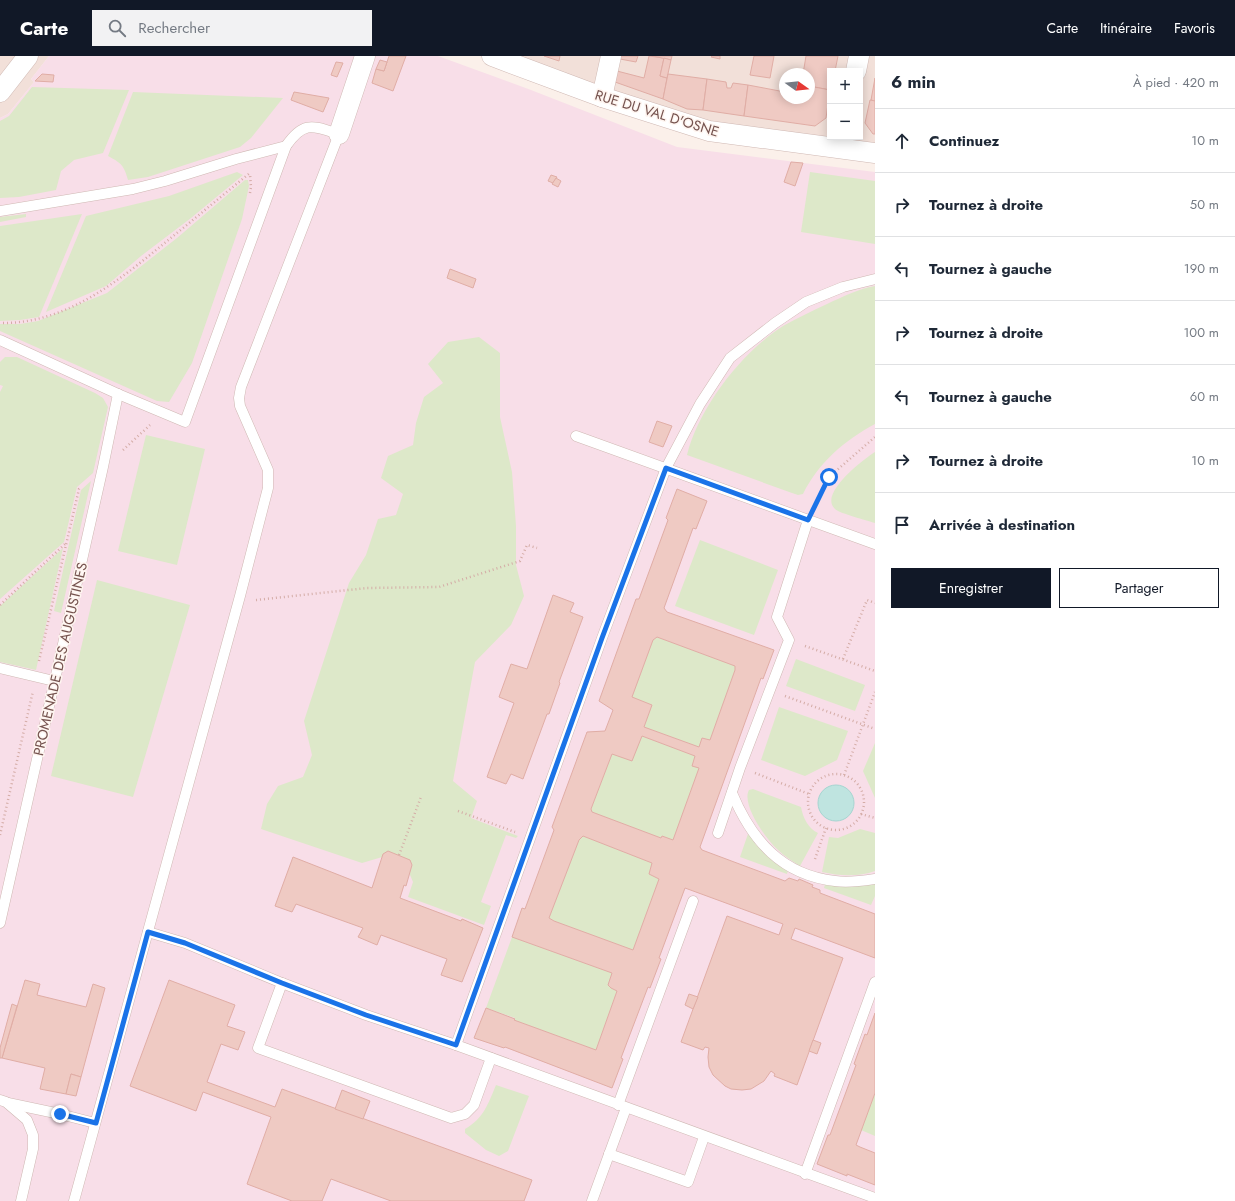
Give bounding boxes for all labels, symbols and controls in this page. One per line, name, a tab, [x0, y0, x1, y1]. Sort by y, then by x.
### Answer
search box	[92, 10, 372, 46]
text: Carte	[20, 15, 68, 42]
icon: search	[106, 17, 128, 39]
text: Rechercher	[138, 17, 210, 39]
text: Carte	[1046, 18, 1078, 38]
text: Itinéraire	[1100, 18, 1152, 38]
text: Favoris	[1174, 18, 1215, 38]
north arrow	[779, 68, 815, 104]
map controls	[827, 68, 863, 140]
button: +	[827, 68, 863, 104]
text: 6 min	[891, 70, 936, 94]
text: À pied · 420 m	[1133, 73, 1219, 92]
street label: RUE DU VAL D'OSNE	[592, 85, 722, 141]
button: −	[827, 104, 863, 140]
icon: ahead	[891, 130, 913, 152]
text: Continuez	[929, 130, 999, 152]
text: 10 m	[1191, 131, 1219, 150]
icon: right	[891, 194, 913, 216]
text: Tournez à droite	[929, 194, 1043, 216]
text: 50 m	[1190, 195, 1219, 214]
icon: left	[891, 258, 913, 280]
text: Tournez à gauche	[929, 258, 1052, 280]
text: 190 m	[1184, 259, 1219, 278]
icon: right	[891, 322, 913, 344]
text: Tournez à droite	[929, 322, 1043, 344]
text: 100 m	[1184, 323, 1219, 342]
icon: left	[891, 386, 913, 408]
text: Tournez à gauche	[929, 386, 1052, 408]
text: 60 m	[1190, 387, 1219, 406]
icon: right	[891, 450, 913, 472]
text: Tournez à droite	[929, 450, 1043, 472]
text: 10 m	[1191, 451, 1219, 470]
route start	[820, 468, 838, 486]
icon: arrive	[891, 514, 913, 536]
text: Arrivée à destination	[929, 514, 1075, 536]
street label: PROMENADE DES AUGUSTINES	[28, 560, 92, 758]
button: Enregistrer	[891, 568, 1051, 608]
button: Partager	[1059, 568, 1219, 608]
route end	[51, 1105, 69, 1123]

